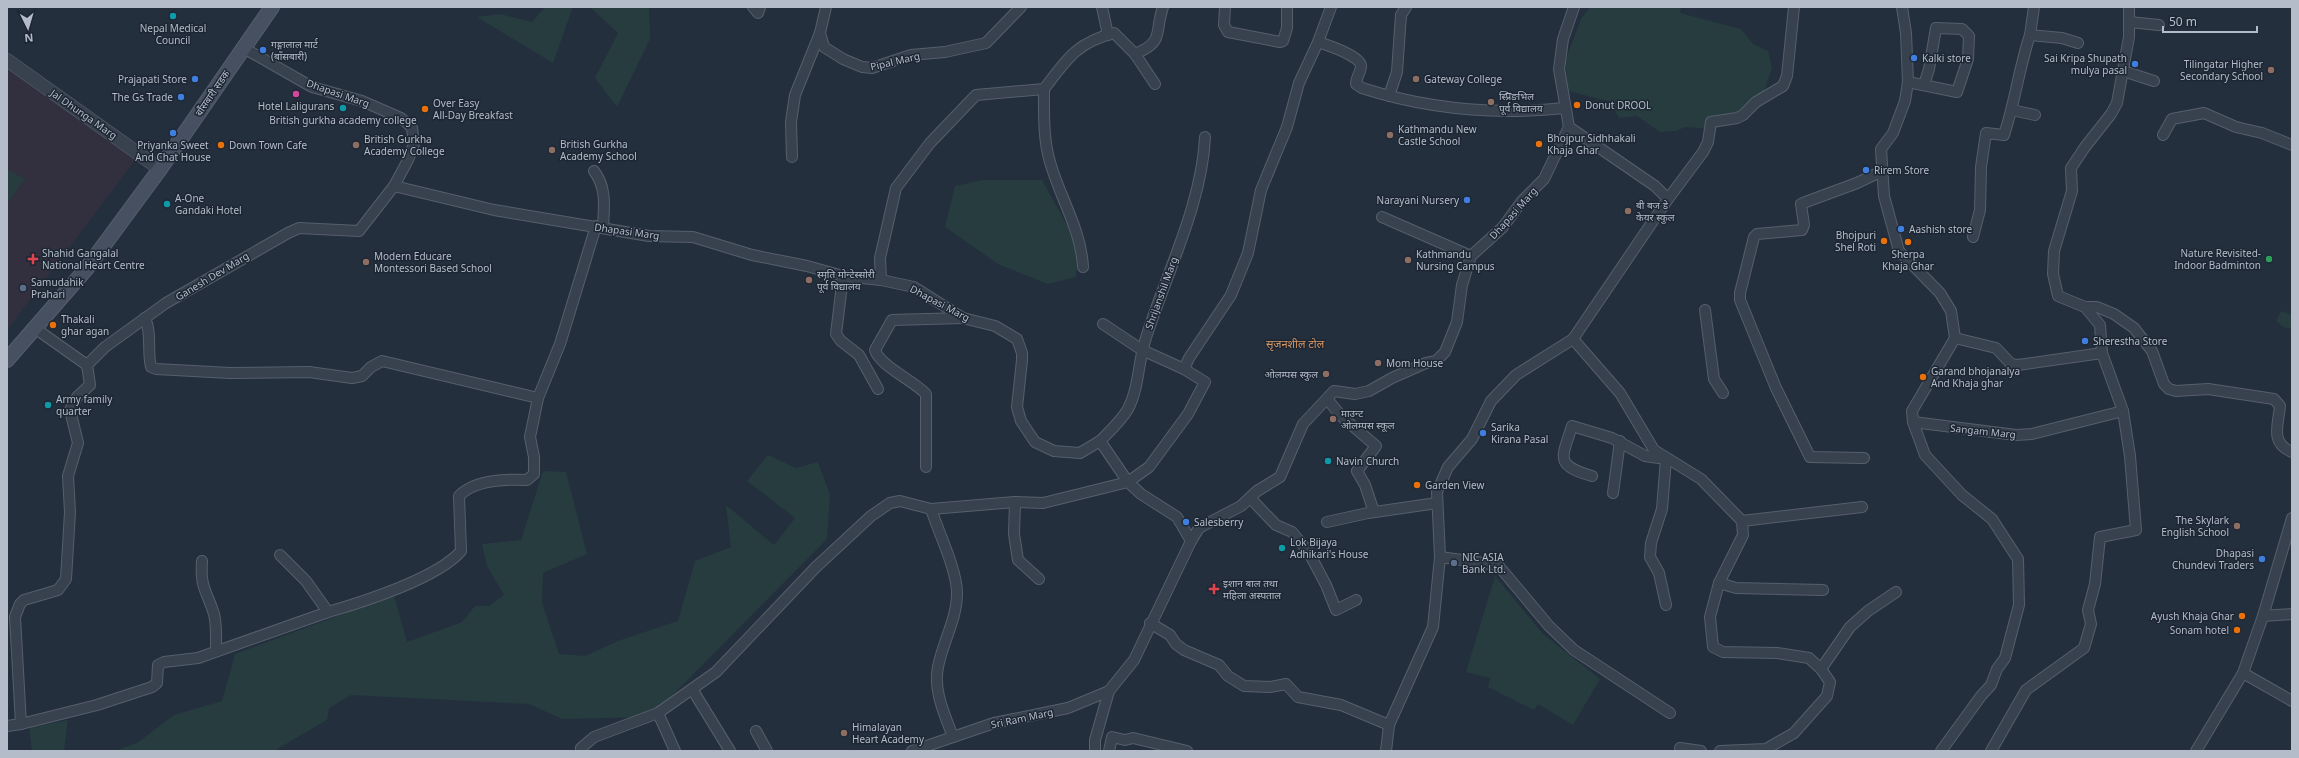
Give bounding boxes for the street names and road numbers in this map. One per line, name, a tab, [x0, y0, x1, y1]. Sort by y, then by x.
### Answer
street label: Pipal Marg	[869, 49, 921, 73]
street label: बाँसबारी सडक	[192, 67, 233, 119]
street label: Dhapasi Marg	[305, 76, 371, 110]
street label: Jal Dhunga Marg	[47, 85, 120, 142]
street label: Dhapasi Marg	[1486, 184, 1540, 242]
street label: Dhapasi Marg	[594, 219, 660, 243]
street label: Ganesh Dev Marg	[173, 248, 251, 304]
street label: Shrijanshil Marg	[1141, 255, 1181, 331]
street label: Dhapasi Marg	[908, 281, 972, 325]
street label: Sangam Marg	[1950, 421, 2016, 441]
street label: Sri Ram Marg	[990, 705, 1054, 731]

